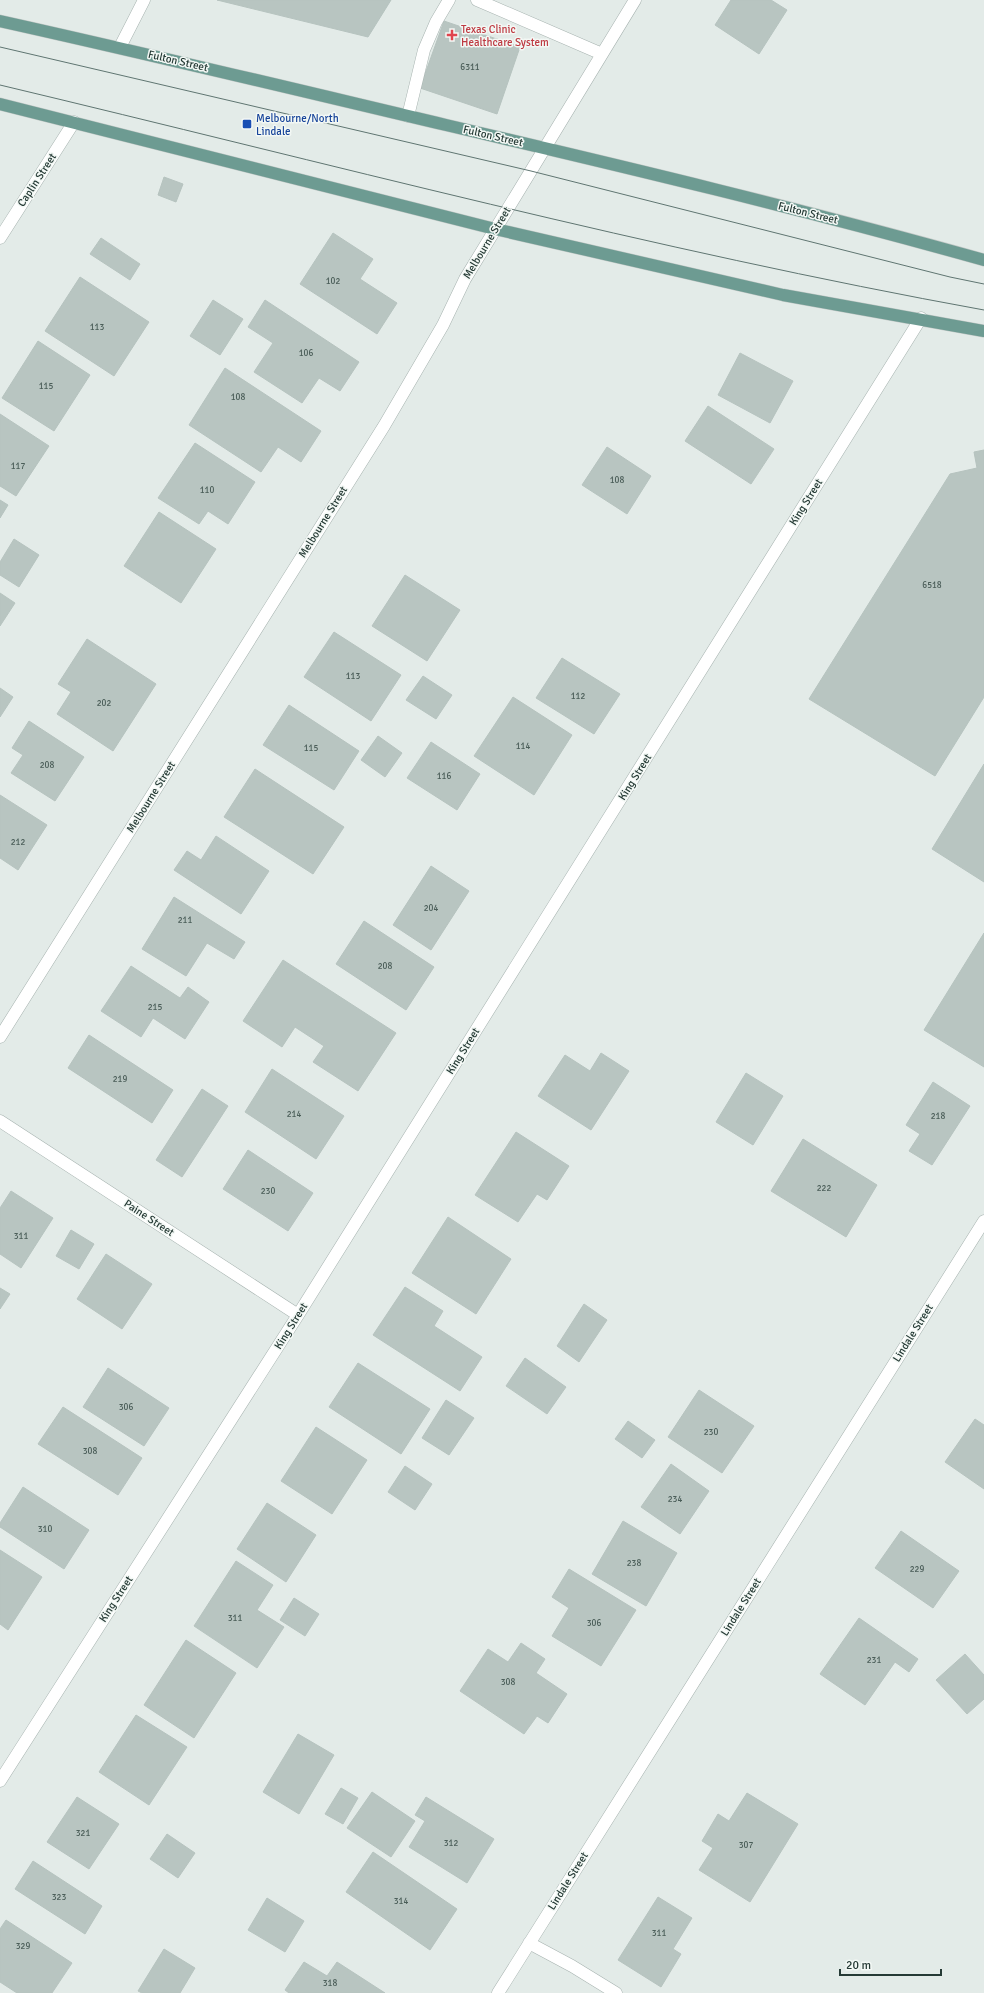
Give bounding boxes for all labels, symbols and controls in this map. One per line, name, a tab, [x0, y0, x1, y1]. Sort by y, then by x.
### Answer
place label: Texas Clinic Healthcare System	[461, 23, 549, 49]
marker: Texas Clinic Healthcare System	[446, 29, 458, 41]
street label: Fulton Street	[147, 48, 209, 74]
house number: 6311	[460, 62, 480, 73]
place label: Melbourne/North Lindale	[256, 112, 339, 138]
marker: Melbourne/North Lindale	[241, 118, 253, 130]
street label: Fulton Street	[462, 123, 524, 149]
street label: Caplin Street	[15, 151, 59, 209]
street label: Fulton Street	[777, 199, 839, 227]
street label: Melbourne Street	[460, 204, 514, 281]
house number: 102	[326, 276, 340, 287]
house number: 113	[90, 322, 104, 333]
house number: 106	[299, 348, 313, 359]
house number: 115	[39, 381, 53, 392]
house number: 108	[231, 392, 245, 403]
house number: 117	[11, 461, 25, 472]
house number: 108	[610, 475, 624, 486]
street label: King Street	[787, 476, 825, 528]
street label: Melbourne Street	[296, 484, 350, 560]
house number: 110	[200, 485, 214, 496]
house number: 6518	[922, 580, 942, 591]
house number: 113	[346, 671, 360, 682]
house number: 112	[571, 691, 585, 702]
house number: 202	[97, 698, 111, 709]
house number: 114	[516, 741, 530, 752]
house number: 115	[304, 743, 318, 754]
street label: King Street	[616, 751, 654, 803]
street label: Melbourne Street	[124, 759, 178, 835]
house number: 208	[40, 760, 54, 771]
house number: 116	[437, 771, 451, 782]
house number: 212	[11, 837, 25, 848]
house number: 204	[424, 903, 438, 914]
house number: 211	[178, 915, 192, 926]
house number: 208	[378, 961, 392, 972]
house number: 215	[148, 1002, 162, 1013]
street label: King Street	[444, 1025, 482, 1077]
house number: 219	[113, 1074, 127, 1085]
house number: 214	[287, 1109, 301, 1120]
house number: 218	[931, 1111, 945, 1122]
house number: 222	[817, 1183, 831, 1194]
house number: 230	[261, 1186, 275, 1197]
street label: Paine Street	[121, 1197, 177, 1239]
house number: 311	[14, 1231, 28, 1242]
street label: King Street	[272, 1300, 310, 1352]
street label: Lindale Street	[890, 1302, 936, 1364]
house number: 306	[119, 1402, 133, 1413]
house number: 230	[704, 1427, 718, 1438]
house number: 308	[83, 1446, 97, 1457]
house number: 234	[668, 1494, 682, 1505]
house number: 310	[38, 1524, 52, 1535]
house number: 238	[627, 1558, 641, 1569]
house number: 229	[910, 1564, 924, 1575]
street label: King Street	[96, 1573, 136, 1625]
street label: Lindale Street	[718, 1576, 764, 1638]
house number: 311	[228, 1613, 242, 1624]
house number: 306	[587, 1618, 601, 1629]
house number: 231	[867, 1655, 881, 1666]
house number: 308	[501, 1677, 515, 1688]
house number: 321	[76, 1828, 90, 1839]
house number: 312	[444, 1838, 458, 1849]
house number: 307	[739, 1840, 753, 1851]
street label: Lindale Street	[545, 1850, 591, 1912]
house number: 323	[52, 1892, 66, 1903]
house number: 314	[394, 1896, 408, 1907]
house number: 311	[652, 1928, 666, 1939]
house number: 329	[16, 1941, 30, 1952]
scale bar	[840, 1951, 941, 1977]
text: 20 m	[846, 1958, 871, 1973]
house number: 318	[323, 1978, 337, 1989]

